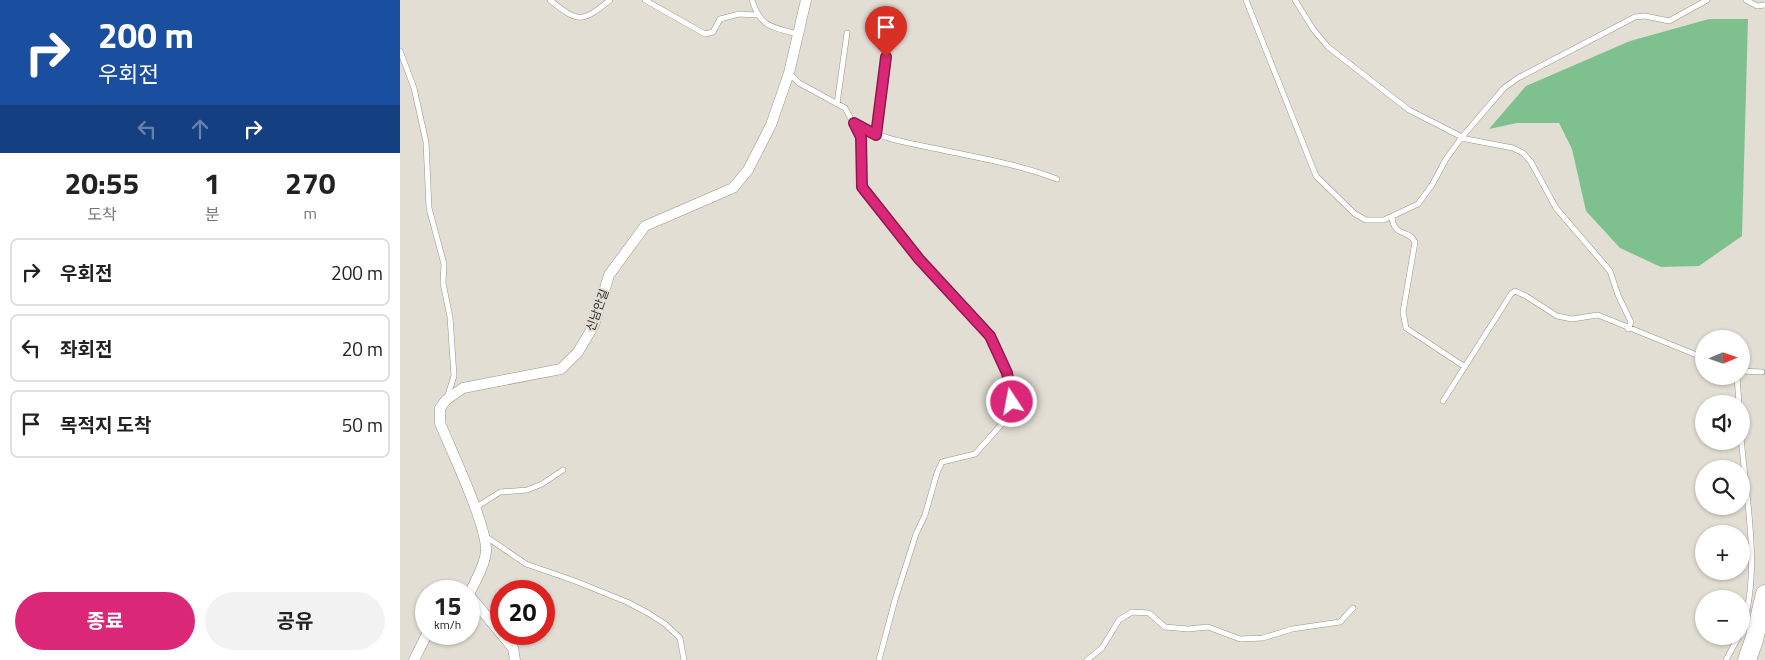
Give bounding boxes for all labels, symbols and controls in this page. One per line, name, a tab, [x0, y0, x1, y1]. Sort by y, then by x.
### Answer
pin	[865, 6, 907, 57]
text: 200 m	[98, 8, 194, 62]
icon: arrive	[872, 13, 900, 41]
icon: right	[15, 20, 80, 85]
text: 우회전	[98, 57, 159, 91]
icon: left	[133, 115, 161, 143]
icon: ahead	[186, 115, 214, 143]
icon: right	[239, 115, 267, 143]
text: 20:55	[64, 160, 139, 206]
text: 1	[204, 160, 221, 206]
text: 270	[285, 160, 336, 206]
text: m	[304, 201, 317, 225]
text: 도착	[87, 202, 117, 226]
text: 분	[205, 202, 220, 226]
icon: right	[17, 258, 45, 286]
text: 우회전	[60, 258, 112, 287]
text: 200 m	[331, 258, 383, 287]
street label: 신남안길	[581, 286, 613, 334]
north arrow	[1695, 330, 1750, 385]
map controls	[1695, 330, 1750, 645]
icon: left	[17, 334, 45, 362]
text: 좌회전	[60, 334, 112, 363]
text: 20 m	[342, 334, 383, 363]
position arrow	[985, 375, 1037, 427]
button: sound	[1695, 395, 1750, 450]
icon: arrive	[17, 410, 45, 438]
text: 목적지 도착	[60, 410, 152, 439]
text: 50 m	[342, 410, 383, 439]
button: search	[1695, 460, 1750, 515]
button: +	[1695, 525, 1750, 580]
speed limit sign: 20	[490, 580, 555, 645]
text: 15	[433, 587, 462, 625]
button: −	[1695, 590, 1750, 645]
button: 종료	[15, 592, 195, 650]
button: 공유	[205, 592, 385, 650]
text: km/h	[434, 615, 461, 634]

